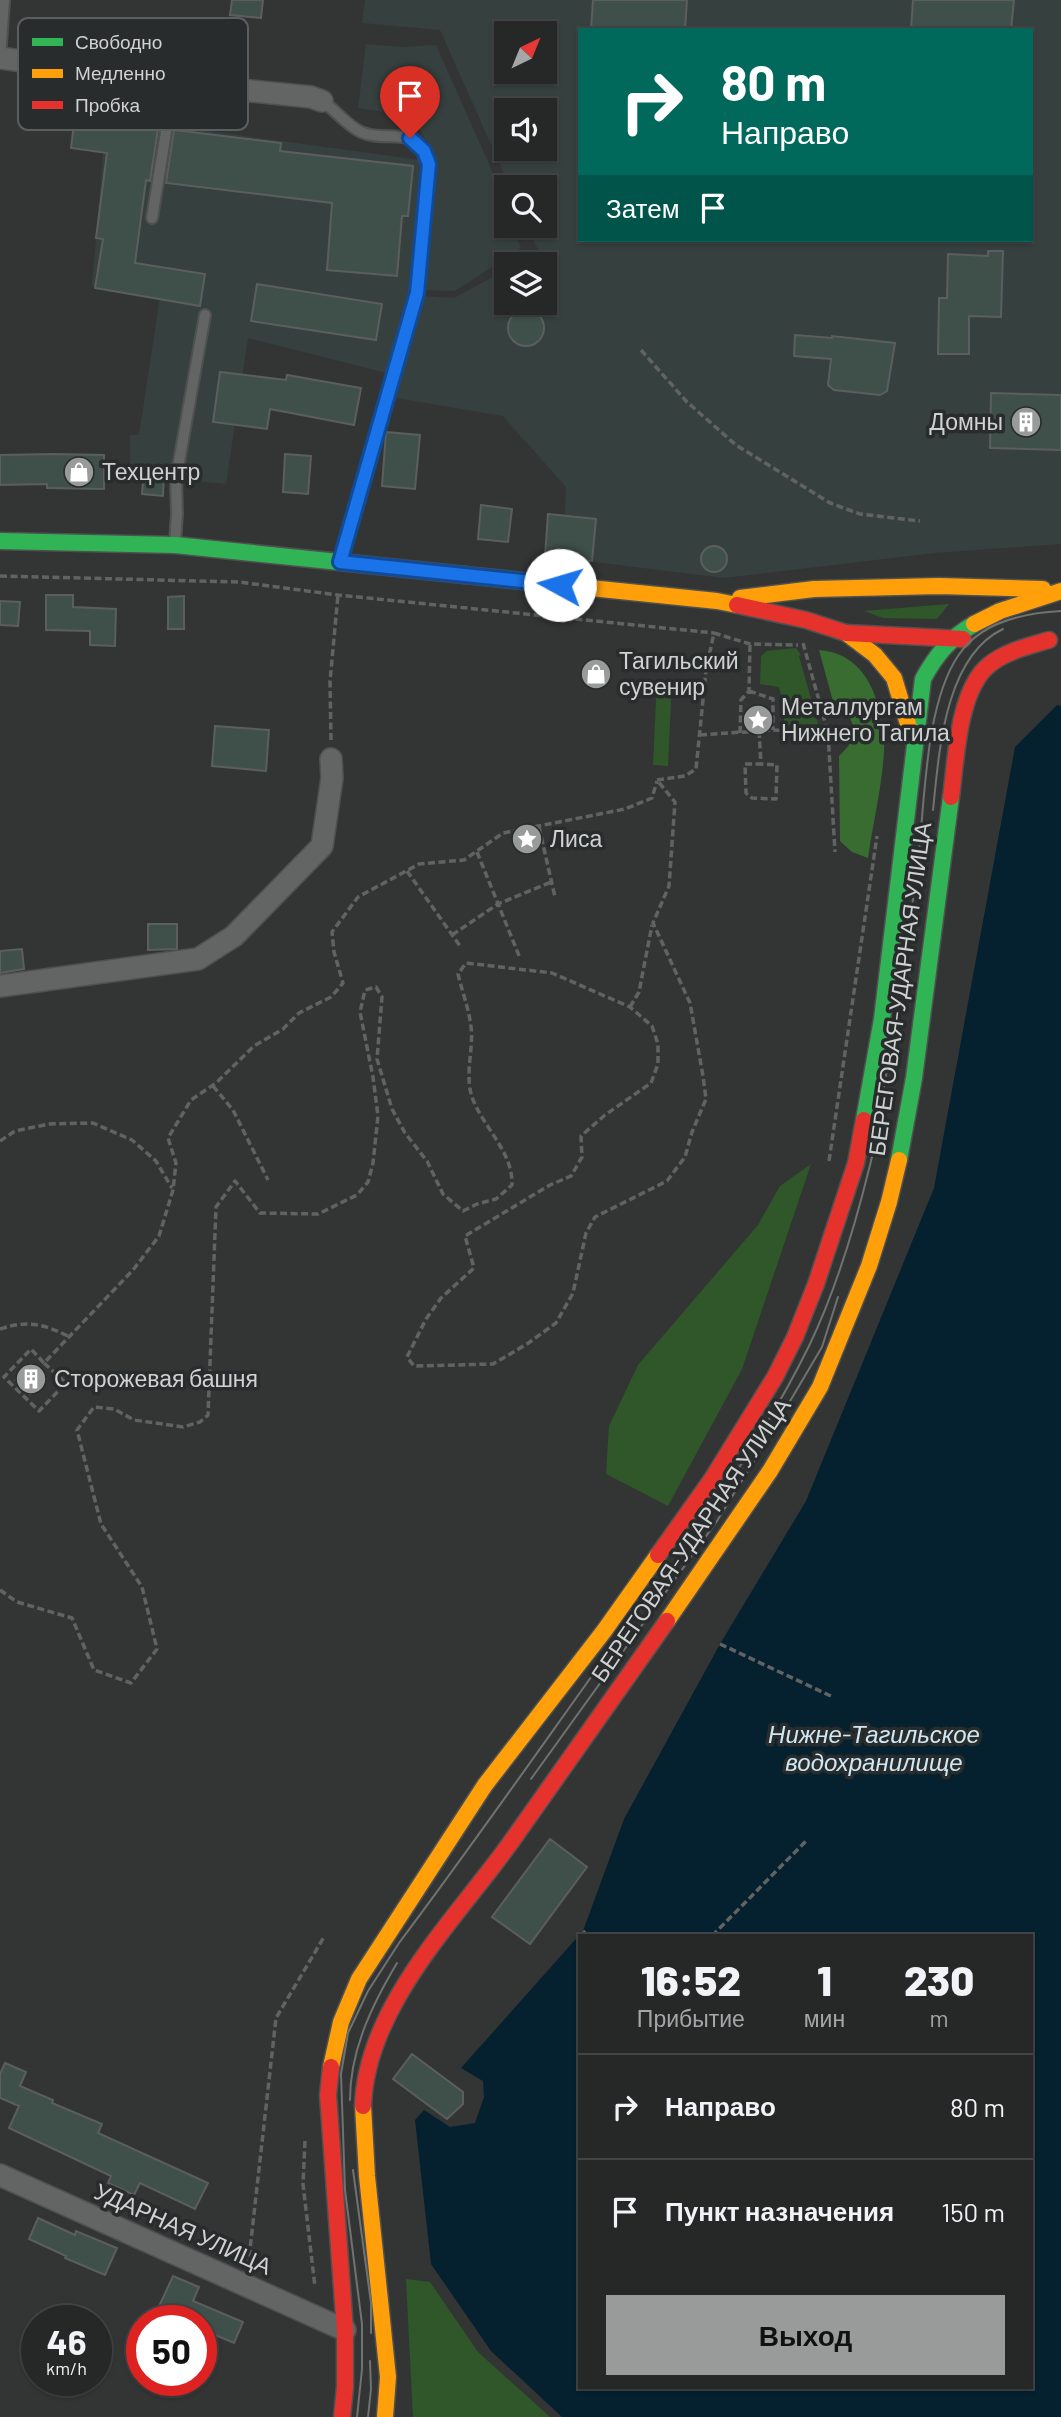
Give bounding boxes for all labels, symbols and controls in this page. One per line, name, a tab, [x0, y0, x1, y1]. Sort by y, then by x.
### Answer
legend	[18, 18, 248, 130]
north arrow	[494, 21, 556, 84]
map controls	[494, 21, 557, 315]
text: Свободно	[75, 30, 162, 53]
text: 80 m	[721, 52, 826, 111]
icon: right	[606, 56, 697, 147]
text: Медленно	[75, 61, 165, 84]
pin	[380, 66, 440, 138]
icon: arrive	[391, 77, 429, 115]
text: Пробка	[75, 93, 140, 116]
button: sound	[494, 98, 557, 161]
text: Направо	[721, 112, 849, 150]
button: search	[494, 175, 557, 238]
icon: arrive	[694, 189, 732, 227]
text: Затем	[606, 192, 680, 223]
button: layers	[494, 252, 557, 315]
building icon: Домны	[1009, 405, 1043, 439]
place label: Домны	[929, 407, 1003, 435]
shop icon: Техцентр	[62, 455, 96, 489]
place label: Техцентр	[102, 457, 200, 485]
position arrow	[523, 548, 597, 622]
place label: Тагильский сувенир	[619, 646, 739, 700]
shop icon: Тагильский сувенир	[579, 657, 613, 691]
place label: Металлургам Нижнего Тагила	[781, 692, 950, 746]
place icon: Металлургам Нижнего Тагила	[741, 703, 775, 737]
street label: БЕРЕГОВАЯ-УДАРНАЯ УЛИЦА	[862, 820, 936, 1157]
place icon: Лиса	[510, 822, 544, 856]
place label: Лиса	[550, 824, 602, 852]
building icon: Сторожевая башня	[14, 1362, 48, 1396]
place label: Сторожевая башня	[54, 1364, 258, 1392]
street label: БЕРЕГОВАЯ-УДАРНАЯ УЛИЦА	[584, 1392, 796, 1687]
water label: Нижне-Тагильское водохранилище	[768, 1719, 980, 1776]
text: 16:52	[641, 1954, 741, 2004]
text: 1	[817, 1954, 832, 2004]
text: 230	[904, 1954, 974, 2004]
text: Прибытие	[637, 2004, 745, 2032]
text: мин	[804, 2004, 845, 2032]
text: m	[930, 2004, 949, 2032]
icon: right	[606, 2088, 644, 2126]
text: Направо	[665, 2090, 776, 2121]
text: 80 m	[950, 2091, 1005, 2122]
street label: УДАРНАЯ УЛИЦА	[91, 2176, 277, 2280]
icon: arrive	[606, 2193, 644, 2231]
text: Пункт назначения	[665, 2195, 894, 2226]
text: 150 m	[941, 2196, 1005, 2227]
button: Выход	[606, 2295, 1005, 2375]
speed limit sign: 50	[126, 2305, 217, 2396]
text: 46	[47, 2320, 86, 2362]
text: km/h	[46, 2357, 87, 2379]

